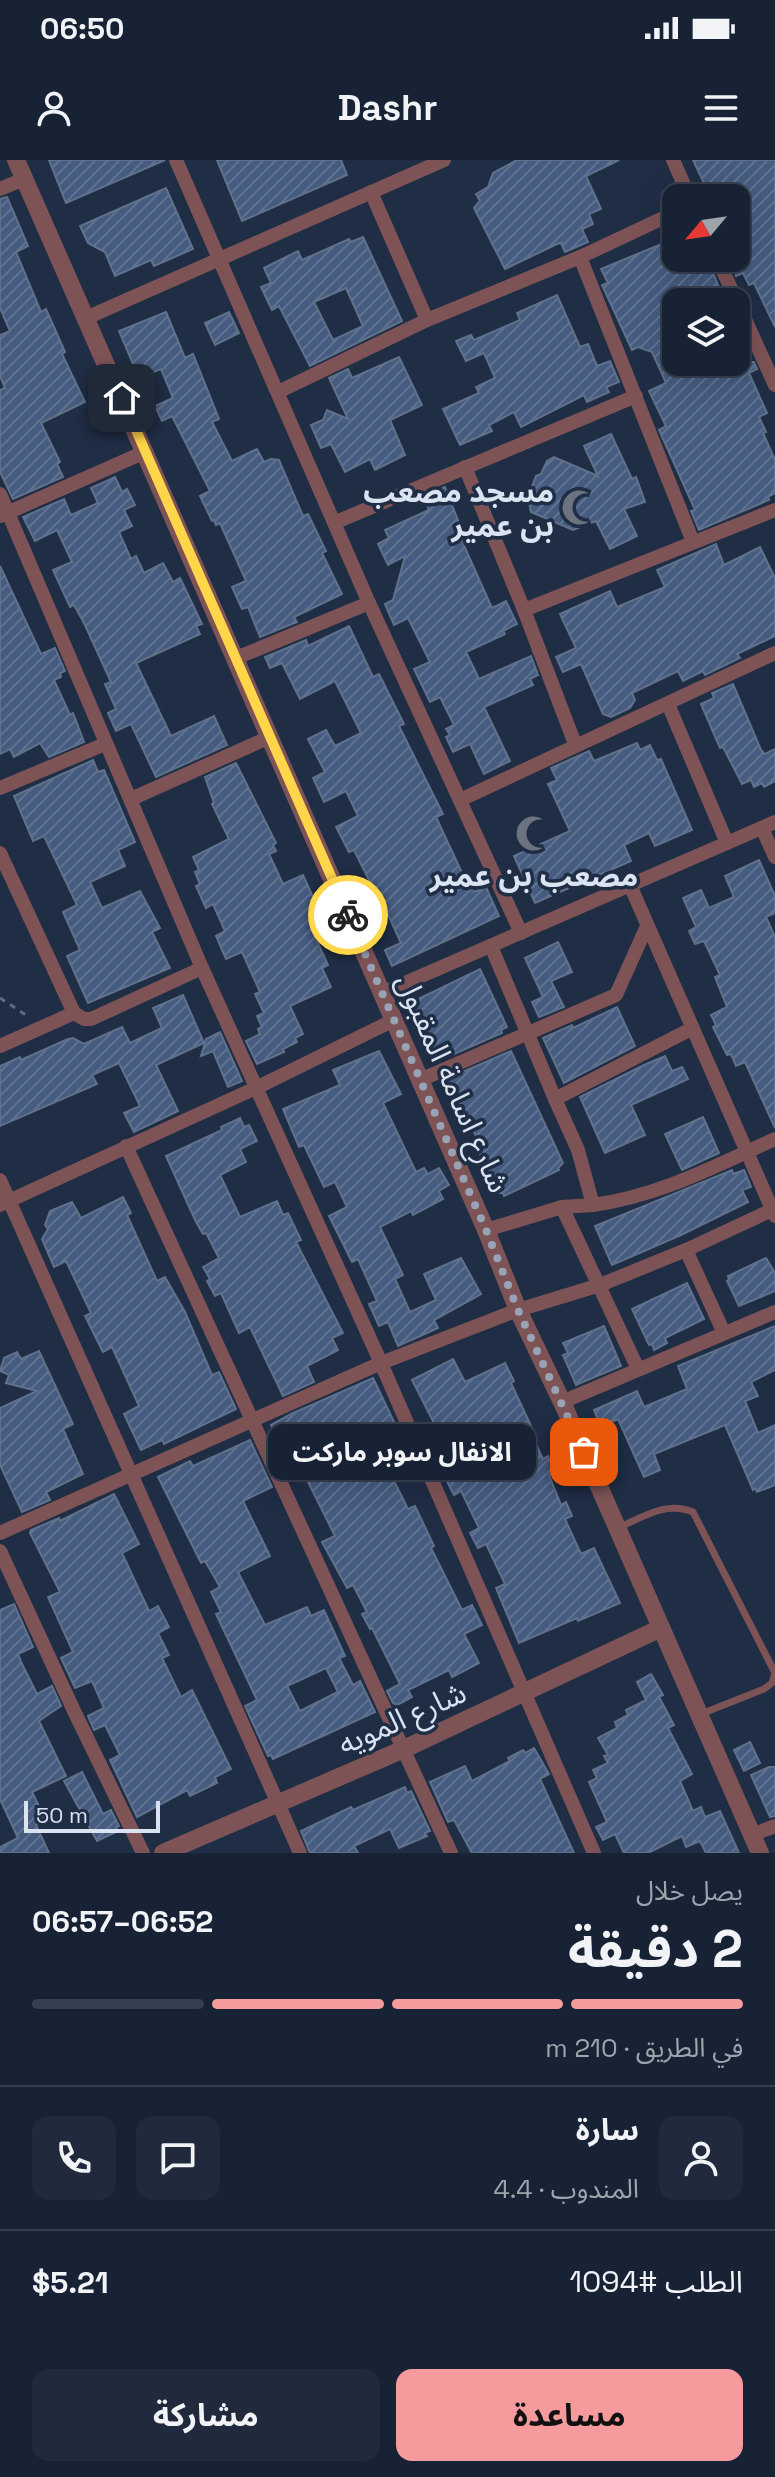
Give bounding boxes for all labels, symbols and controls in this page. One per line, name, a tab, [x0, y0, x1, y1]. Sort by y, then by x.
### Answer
text: 06:50	[40, 9, 124, 48]
text: Dashr	[338, 85, 437, 131]
icon: person	[32, 86, 76, 130]
icon: menu	[699, 86, 743, 130]
north arrow	[662, 184, 750, 272]
map controls	[662, 184, 750, 376]
button: layers	[662, 288, 750, 376]
pin	[88, 364, 156, 432]
icon: home	[100, 376, 144, 420]
place label: مسجد مصعب بن عمير	[363, 472, 554, 545]
mosque icon: مسجد مصعب بن عمير	[561, 489, 599, 527]
mosque icon: مصعب بن عمير	[515, 815, 553, 853]
place label: مصعب بن عمير	[428, 856, 638, 895]
courier	[308, 875, 388, 955]
icon: bike	[326, 893, 370, 937]
street label: شارع اسامة المقبول	[384, 967, 519, 1200]
pin	[550, 1418, 618, 1486]
callout: الانفال سوبر ماركت	[268, 1424, 536, 1480]
icon: bag	[562, 1430, 606, 1474]
text: الانفال سوبر ماركت	[292, 1435, 512, 1469]
street label: شارع المويه	[332, 1672, 473, 1766]
scale bar	[24, 1797, 160, 1833]
text: 50 m	[36, 1801, 88, 1829]
text: يصل خلال	[636, 1874, 743, 1908]
text: 06:52–06:57	[32, 1902, 213, 1941]
text: 2 دقيقة	[568, 1916, 743, 1982]
text: في الطريق · 210 m	[545, 2031, 743, 2065]
text: سارة	[576, 2110, 639, 2149]
button: phone	[32, 2116, 116, 2200]
button: chat	[136, 2116, 220, 2200]
button: person	[659, 2116, 743, 2200]
text: المندوب · 4.4	[494, 2172, 639, 2206]
text: الطلب #1094	[570, 2262, 743, 2301]
text: $5.21	[32, 2263, 109, 2302]
button: مشاركة	[32, 2369, 380, 2461]
button: مساعدة	[396, 2369, 743, 2461]

